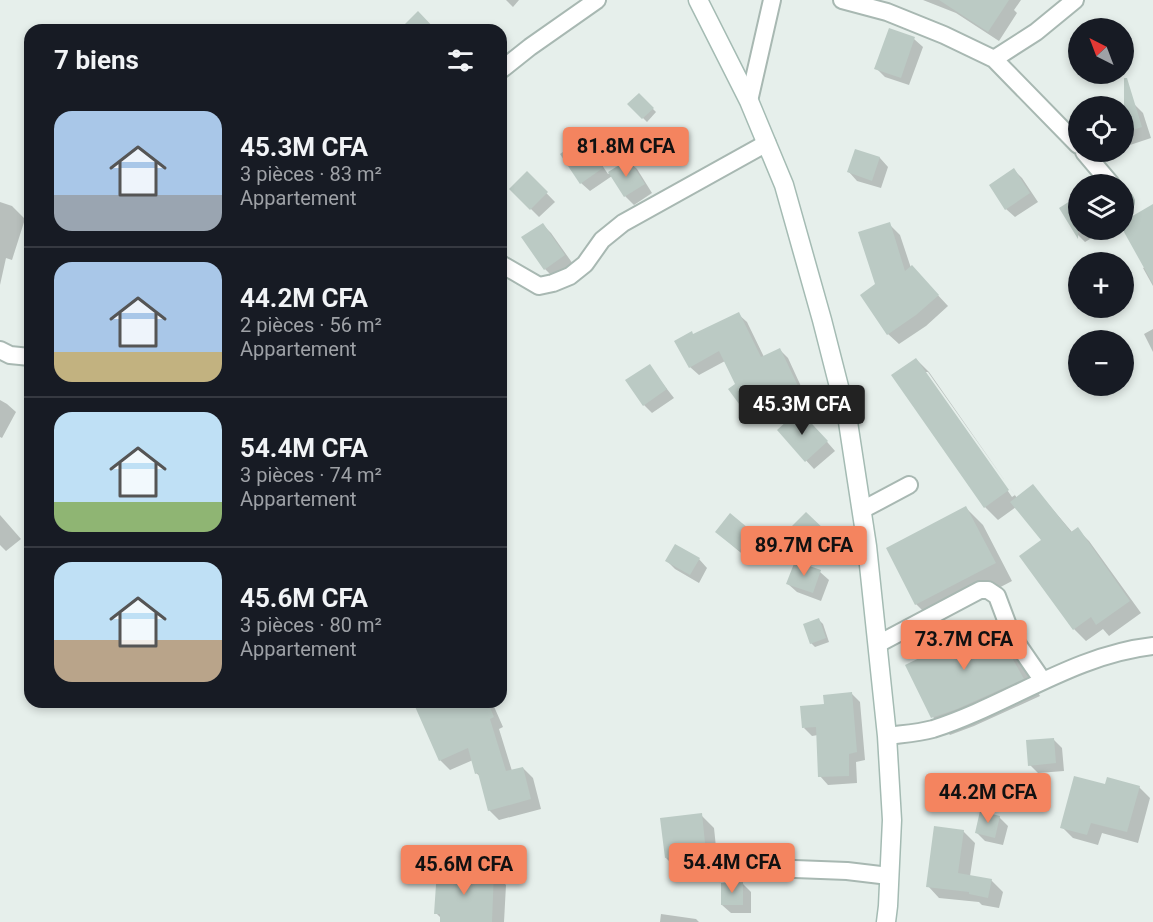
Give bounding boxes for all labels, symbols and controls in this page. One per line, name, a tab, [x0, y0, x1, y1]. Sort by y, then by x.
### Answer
north arrow	[1068, 18, 1134, 84]
map controls	[1068, 18, 1134, 396]
icon: filters	[444, 44, 477, 77]
text: 7 biens	[54, 45, 139, 75]
button: locate	[1068, 96, 1134, 162]
pin: 81.8M CFA	[557, 127, 695, 178]
text: 45.3M CFA	[240, 132, 368, 162]
text: 81.8M CFA	[577, 134, 675, 158]
icon: home	[102, 135, 174, 207]
text: 3 pièces · 83 m²	[240, 162, 382, 186]
button: layers	[1068, 174, 1134, 240]
text: Appartement	[240, 186, 357, 210]
button: +	[1068, 252, 1134, 318]
text: 44.2M CFA	[240, 283, 368, 313]
icon: home	[102, 286, 174, 358]
text: 2 pièces · 56 m²	[240, 313, 382, 337]
button: −	[1068, 330, 1134, 396]
text: Appartement	[240, 337, 357, 361]
pin: 45.3M CFA	[733, 385, 871, 436]
text: 45.3M CFA	[753, 392, 851, 416]
text: 54.4M CFA	[240, 433, 368, 463]
icon: home	[102, 436, 174, 508]
text: 3 pièces · 74 m²	[240, 463, 382, 487]
text: Appartement	[240, 487, 357, 511]
pin: 89.7M CFA	[735, 526, 873, 577]
text: 89.7M CFA	[755, 533, 853, 557]
text: 45.6M CFA	[240, 583, 368, 613]
icon: home	[102, 586, 174, 658]
text: 3 pièces · 80 m²	[240, 613, 382, 637]
pin: 73.7M CFA	[895, 620, 1033, 671]
text: 73.7M CFA	[915, 627, 1013, 651]
text: Appartement	[240, 637, 357, 661]
pin: 44.2M CFA	[919, 773, 1057, 824]
text: 44.2M CFA	[939, 780, 1037, 804]
pin: 54.4M CFA	[663, 843, 801, 894]
pin: 45.6M CFA	[395, 845, 533, 896]
text: 54.4M CFA	[683, 850, 781, 874]
text: 45.6M CFA	[415, 852, 513, 876]

